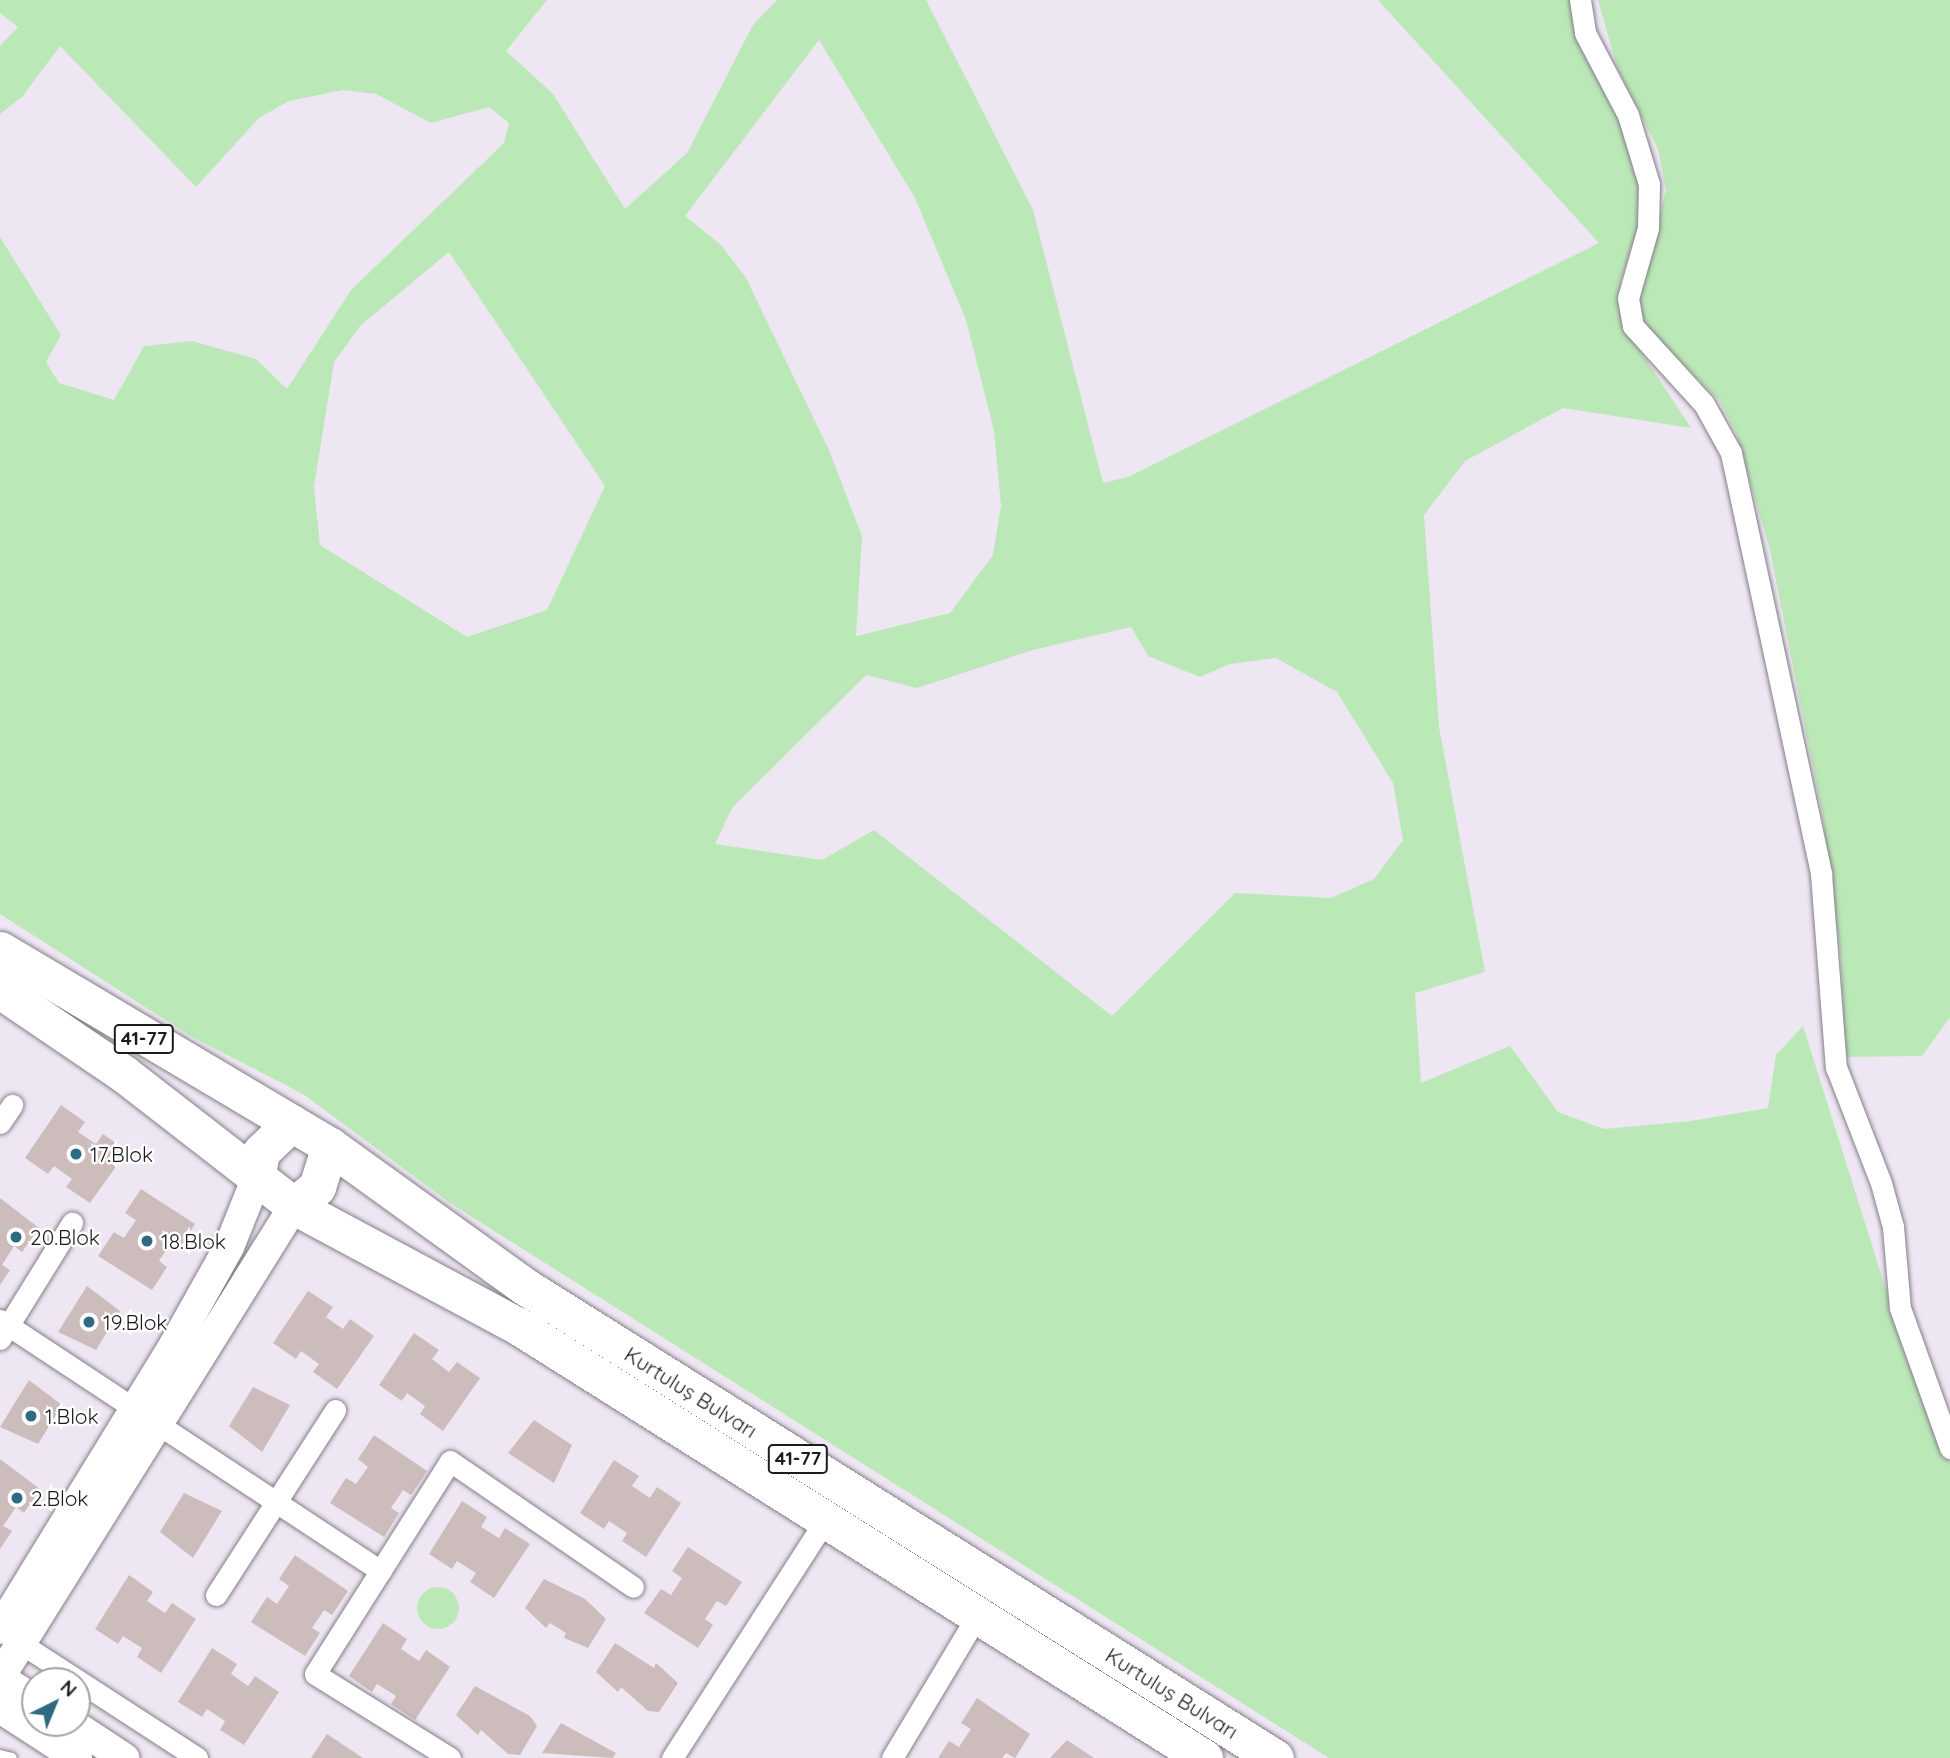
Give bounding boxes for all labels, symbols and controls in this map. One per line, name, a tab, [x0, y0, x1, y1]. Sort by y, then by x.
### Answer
road number: 41-77	[113, 1023, 176, 1054]
place label: 17.Blok	[90, 1141, 153, 1167]
marker: 17.Blok	[68, 1146, 84, 1162]
place label: 20.Blok	[30, 1224, 100, 1250]
place label: 18.Blok	[161, 1228, 226, 1254]
marker: 20.Blok	[8, 1229, 24, 1245]
marker: 18.Blok	[139, 1233, 155, 1249]
place label: 19.Blok	[103, 1309, 168, 1335]
marker: 19.Blok	[81, 1314, 97, 1330]
street label: Kurtuluş Bulvarı	[620, 1341, 762, 1443]
place label: 1.Blok	[45, 1403, 99, 1429]
marker: 1.Blok	[23, 1408, 39, 1424]
road number: 41-77	[766, 1443, 830, 1474]
place label: 2.Blok	[31, 1485, 89, 1511]
marker: 2.Blok	[9, 1490, 25, 1506]
street label: Kurtuluş Bulvarı	[1101, 1642, 1243, 1744]
north arrow	[21, 1667, 91, 1737]
text: N	[56, 1675, 82, 1702]

